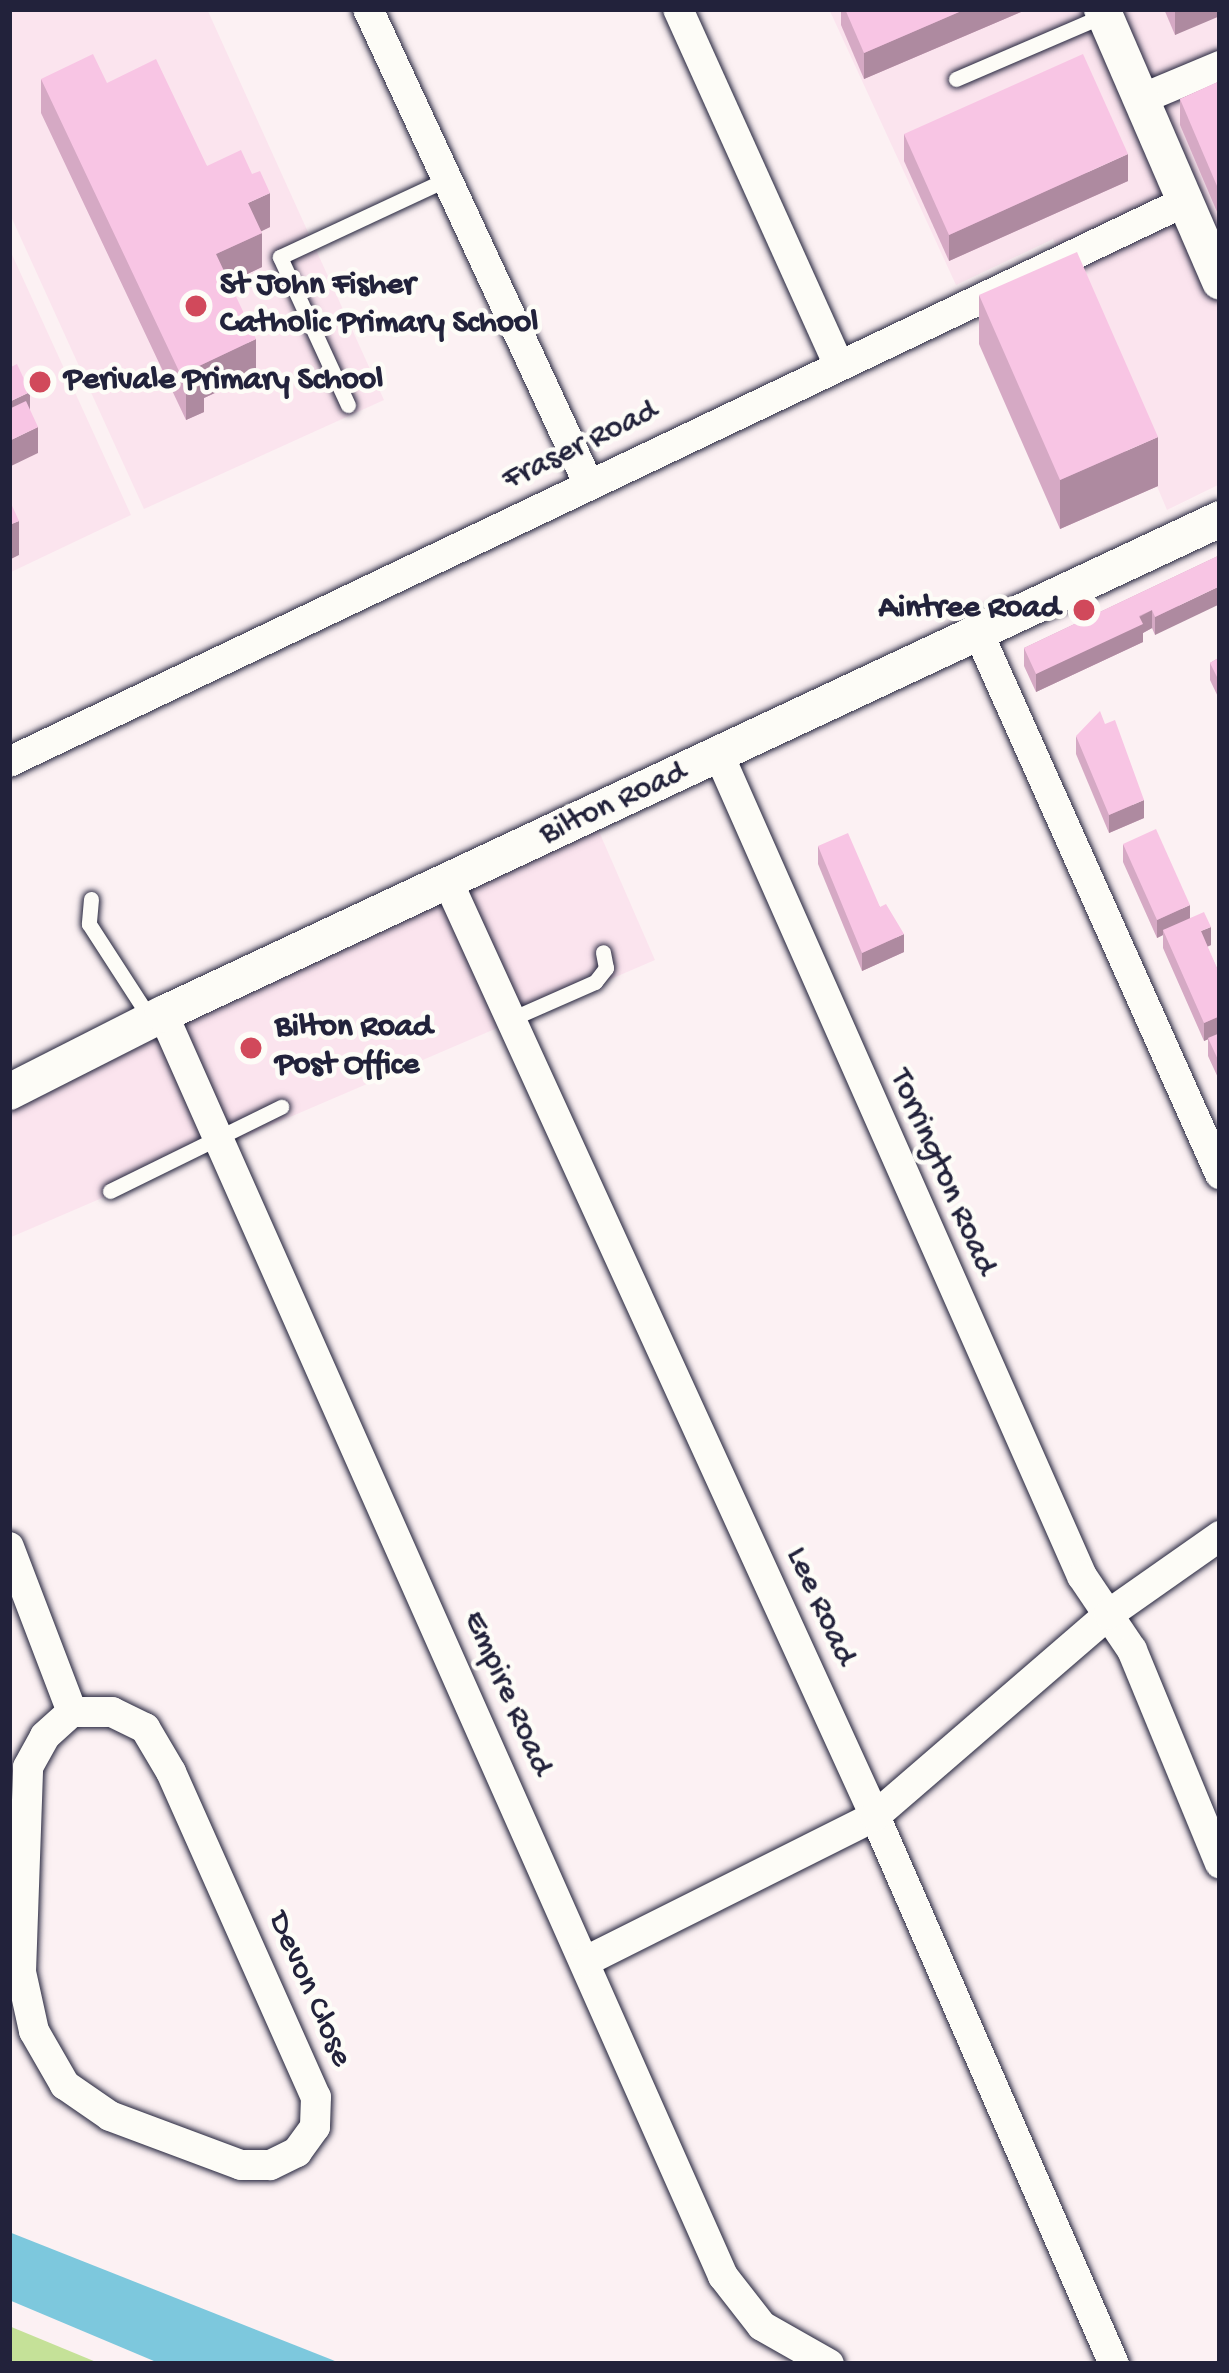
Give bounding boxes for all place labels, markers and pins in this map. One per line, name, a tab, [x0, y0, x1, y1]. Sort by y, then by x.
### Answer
place label: St John Fisher Catholic Primary School	[220, 267, 538, 345]
marker: St John Fisher Catholic Primary School	[183, 293, 209, 319]
place label: Perivale Primary School	[64, 362, 383, 402]
marker: Perivale Primary School	[27, 369, 53, 395]
place label: Aintree Road	[879, 590, 1060, 630]
marker: Aintree Road	[1071, 597, 1097, 623]
place label: Bilton Road Post Office	[275, 1009, 432, 1087]
marker: Bilton Road Post Office	[238, 1035, 264, 1061]

